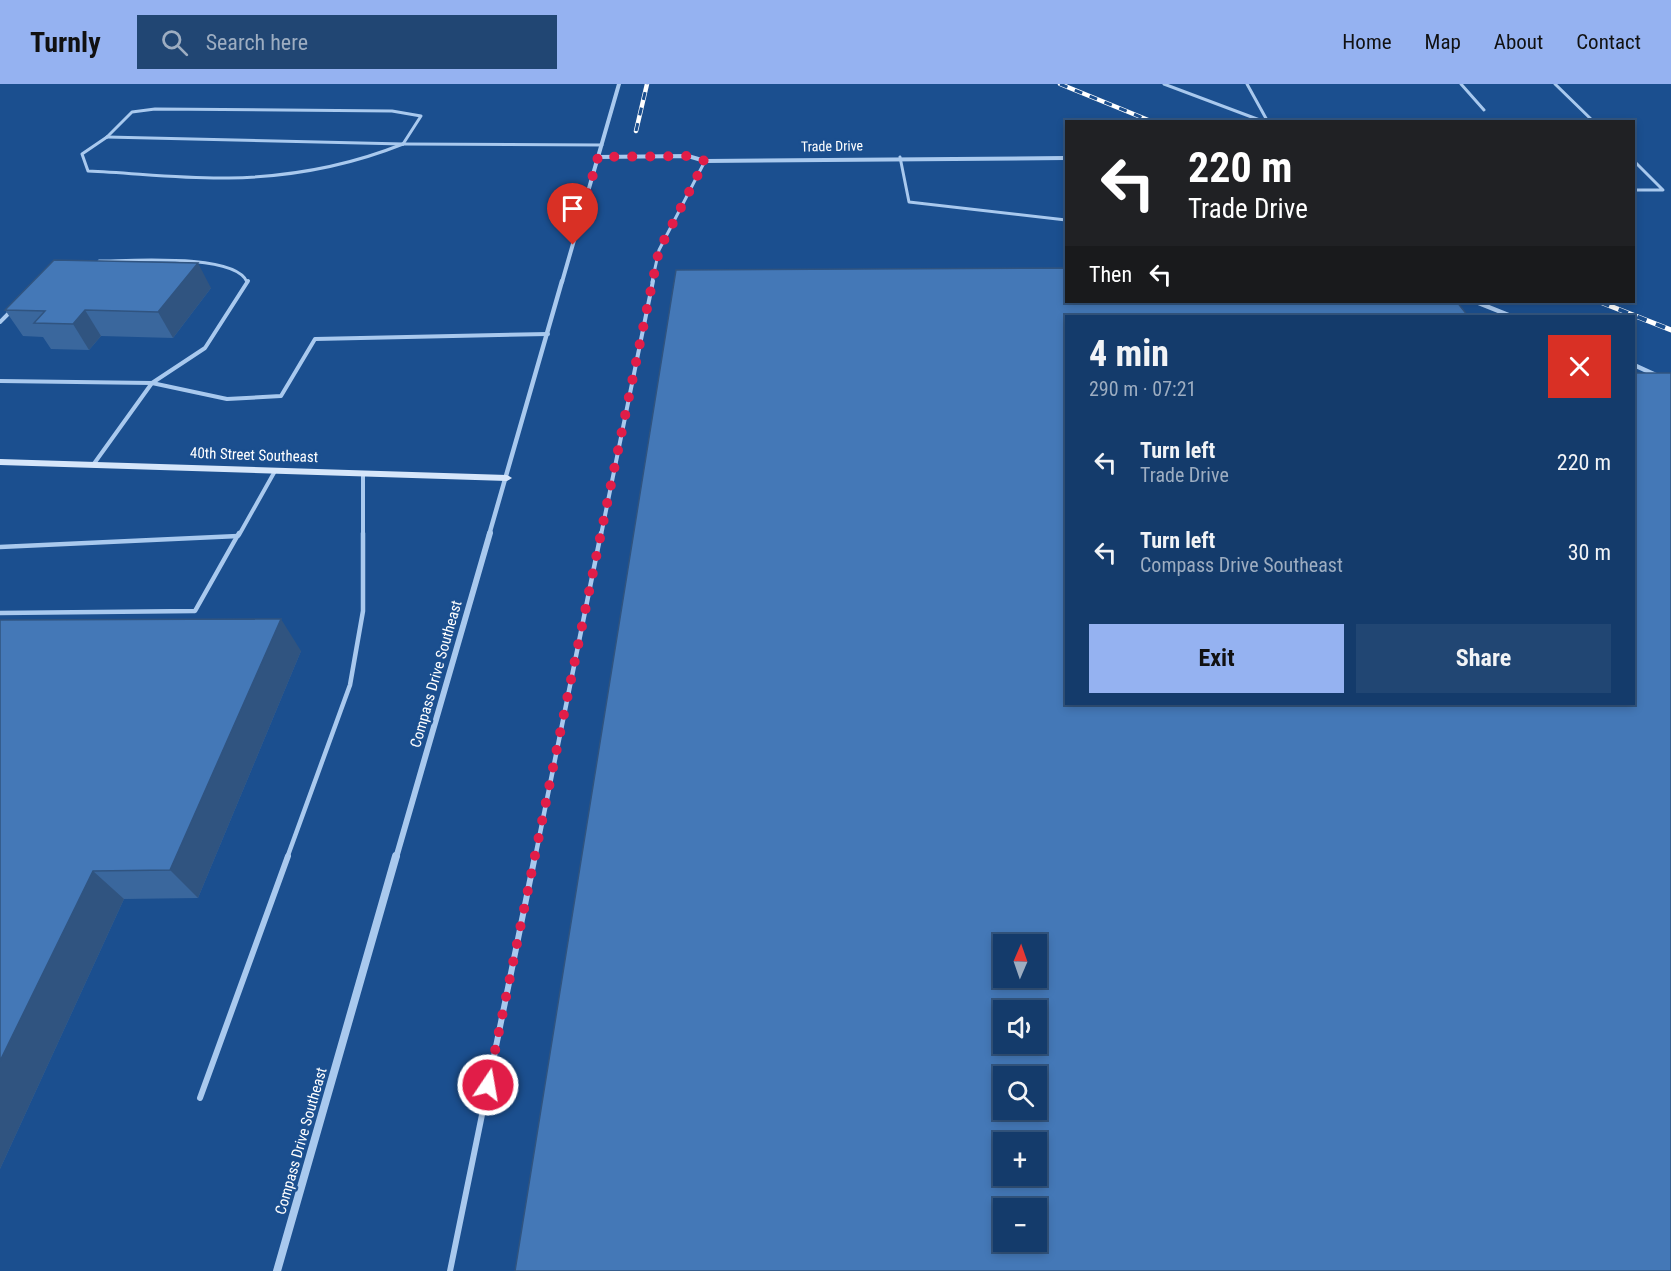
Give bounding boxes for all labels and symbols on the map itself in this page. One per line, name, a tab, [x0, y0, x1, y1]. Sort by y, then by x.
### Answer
street label: Trade Drive	[801, 137, 864, 155]
pin	[547, 183, 598, 245]
street label: 40th Street Southeast	[190, 444, 318, 466]
street label: Compass Drive Southeast	[406, 598, 466, 750]
north arrow	[993, 934, 1047, 988]
position arrow	[456, 1053, 520, 1117]
street label: Compass Drive Southeast	[271, 1065, 331, 1217]

